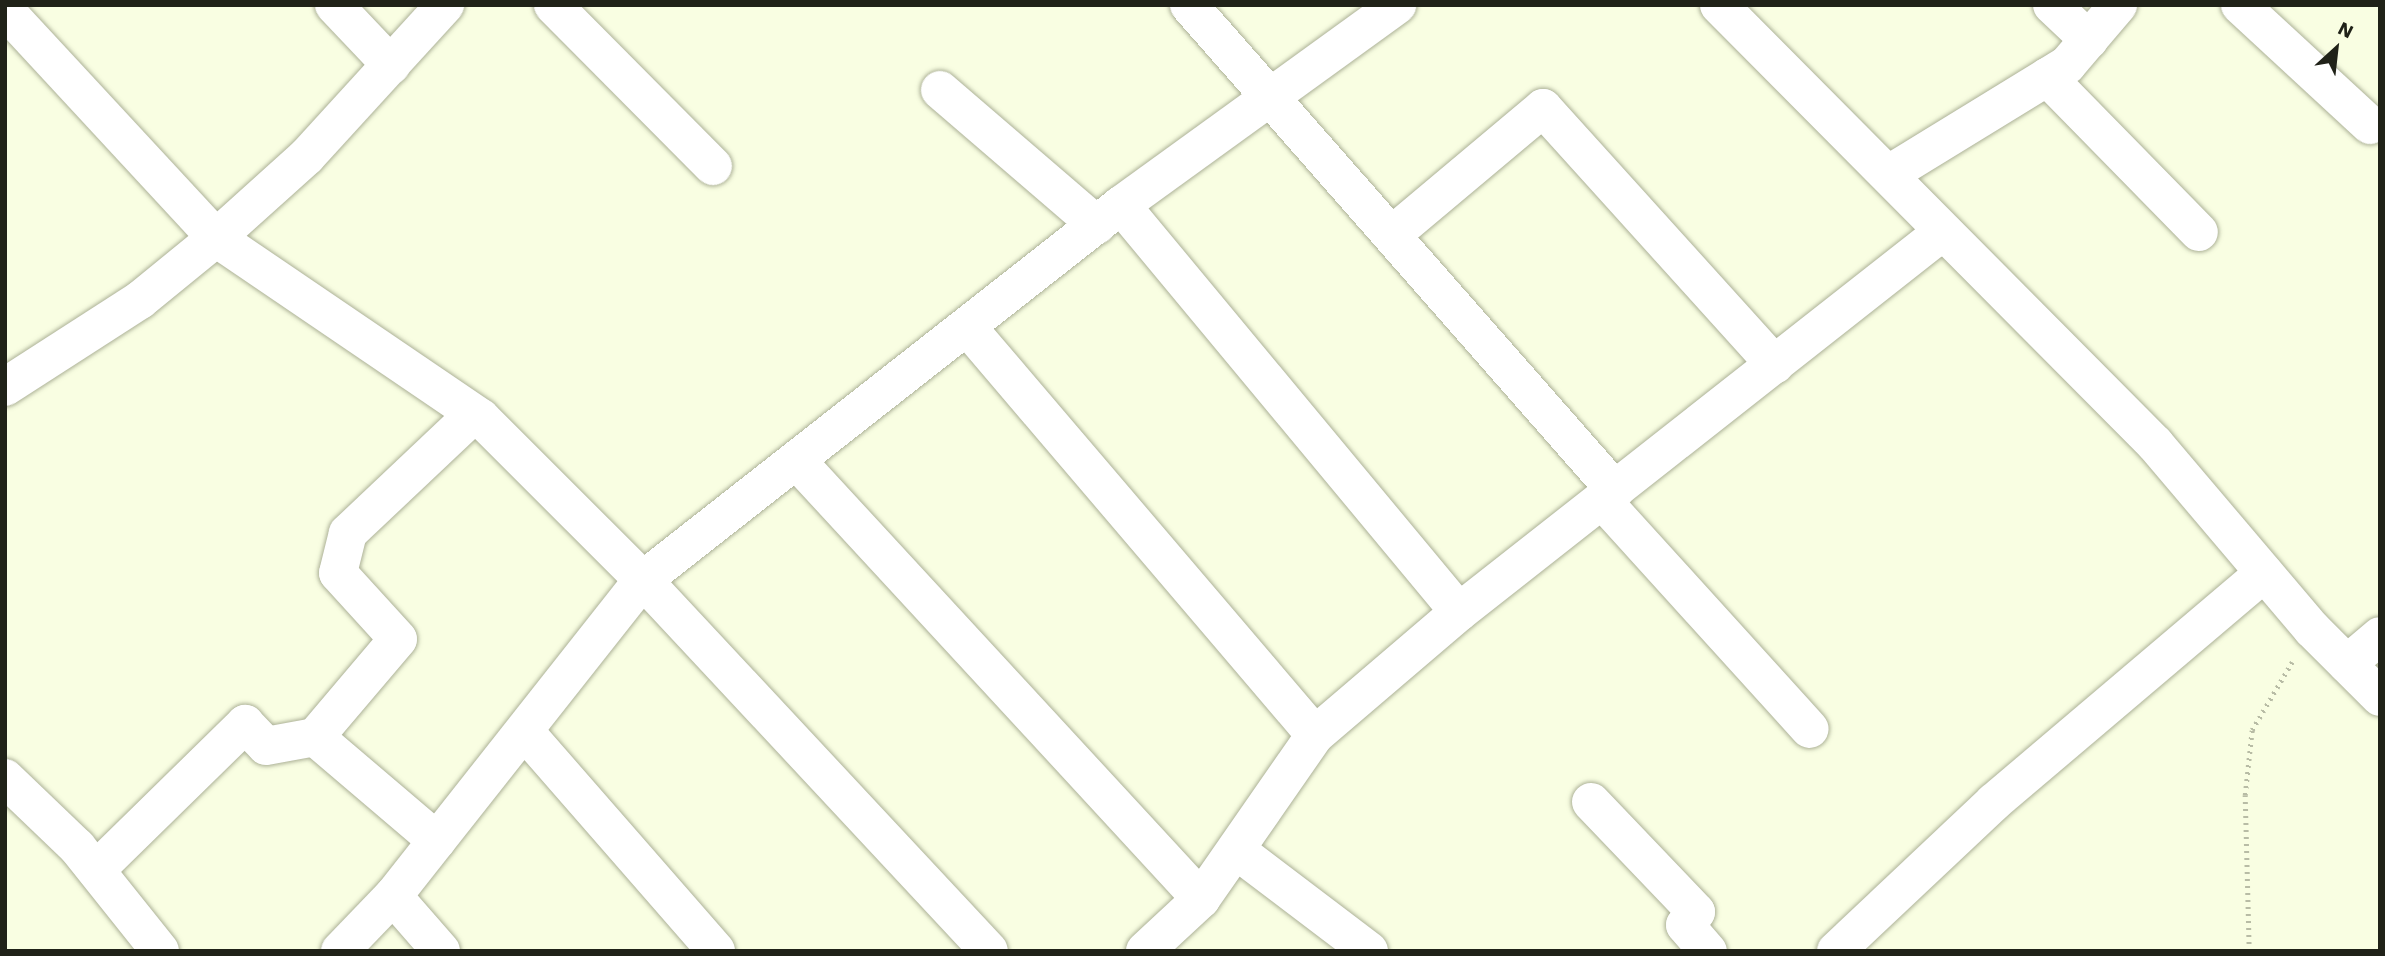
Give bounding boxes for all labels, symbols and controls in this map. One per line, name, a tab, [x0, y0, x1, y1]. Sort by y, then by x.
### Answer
north arrow	[2301, 14, 2371, 84]
text: N	[2334, 16, 2357, 43]

